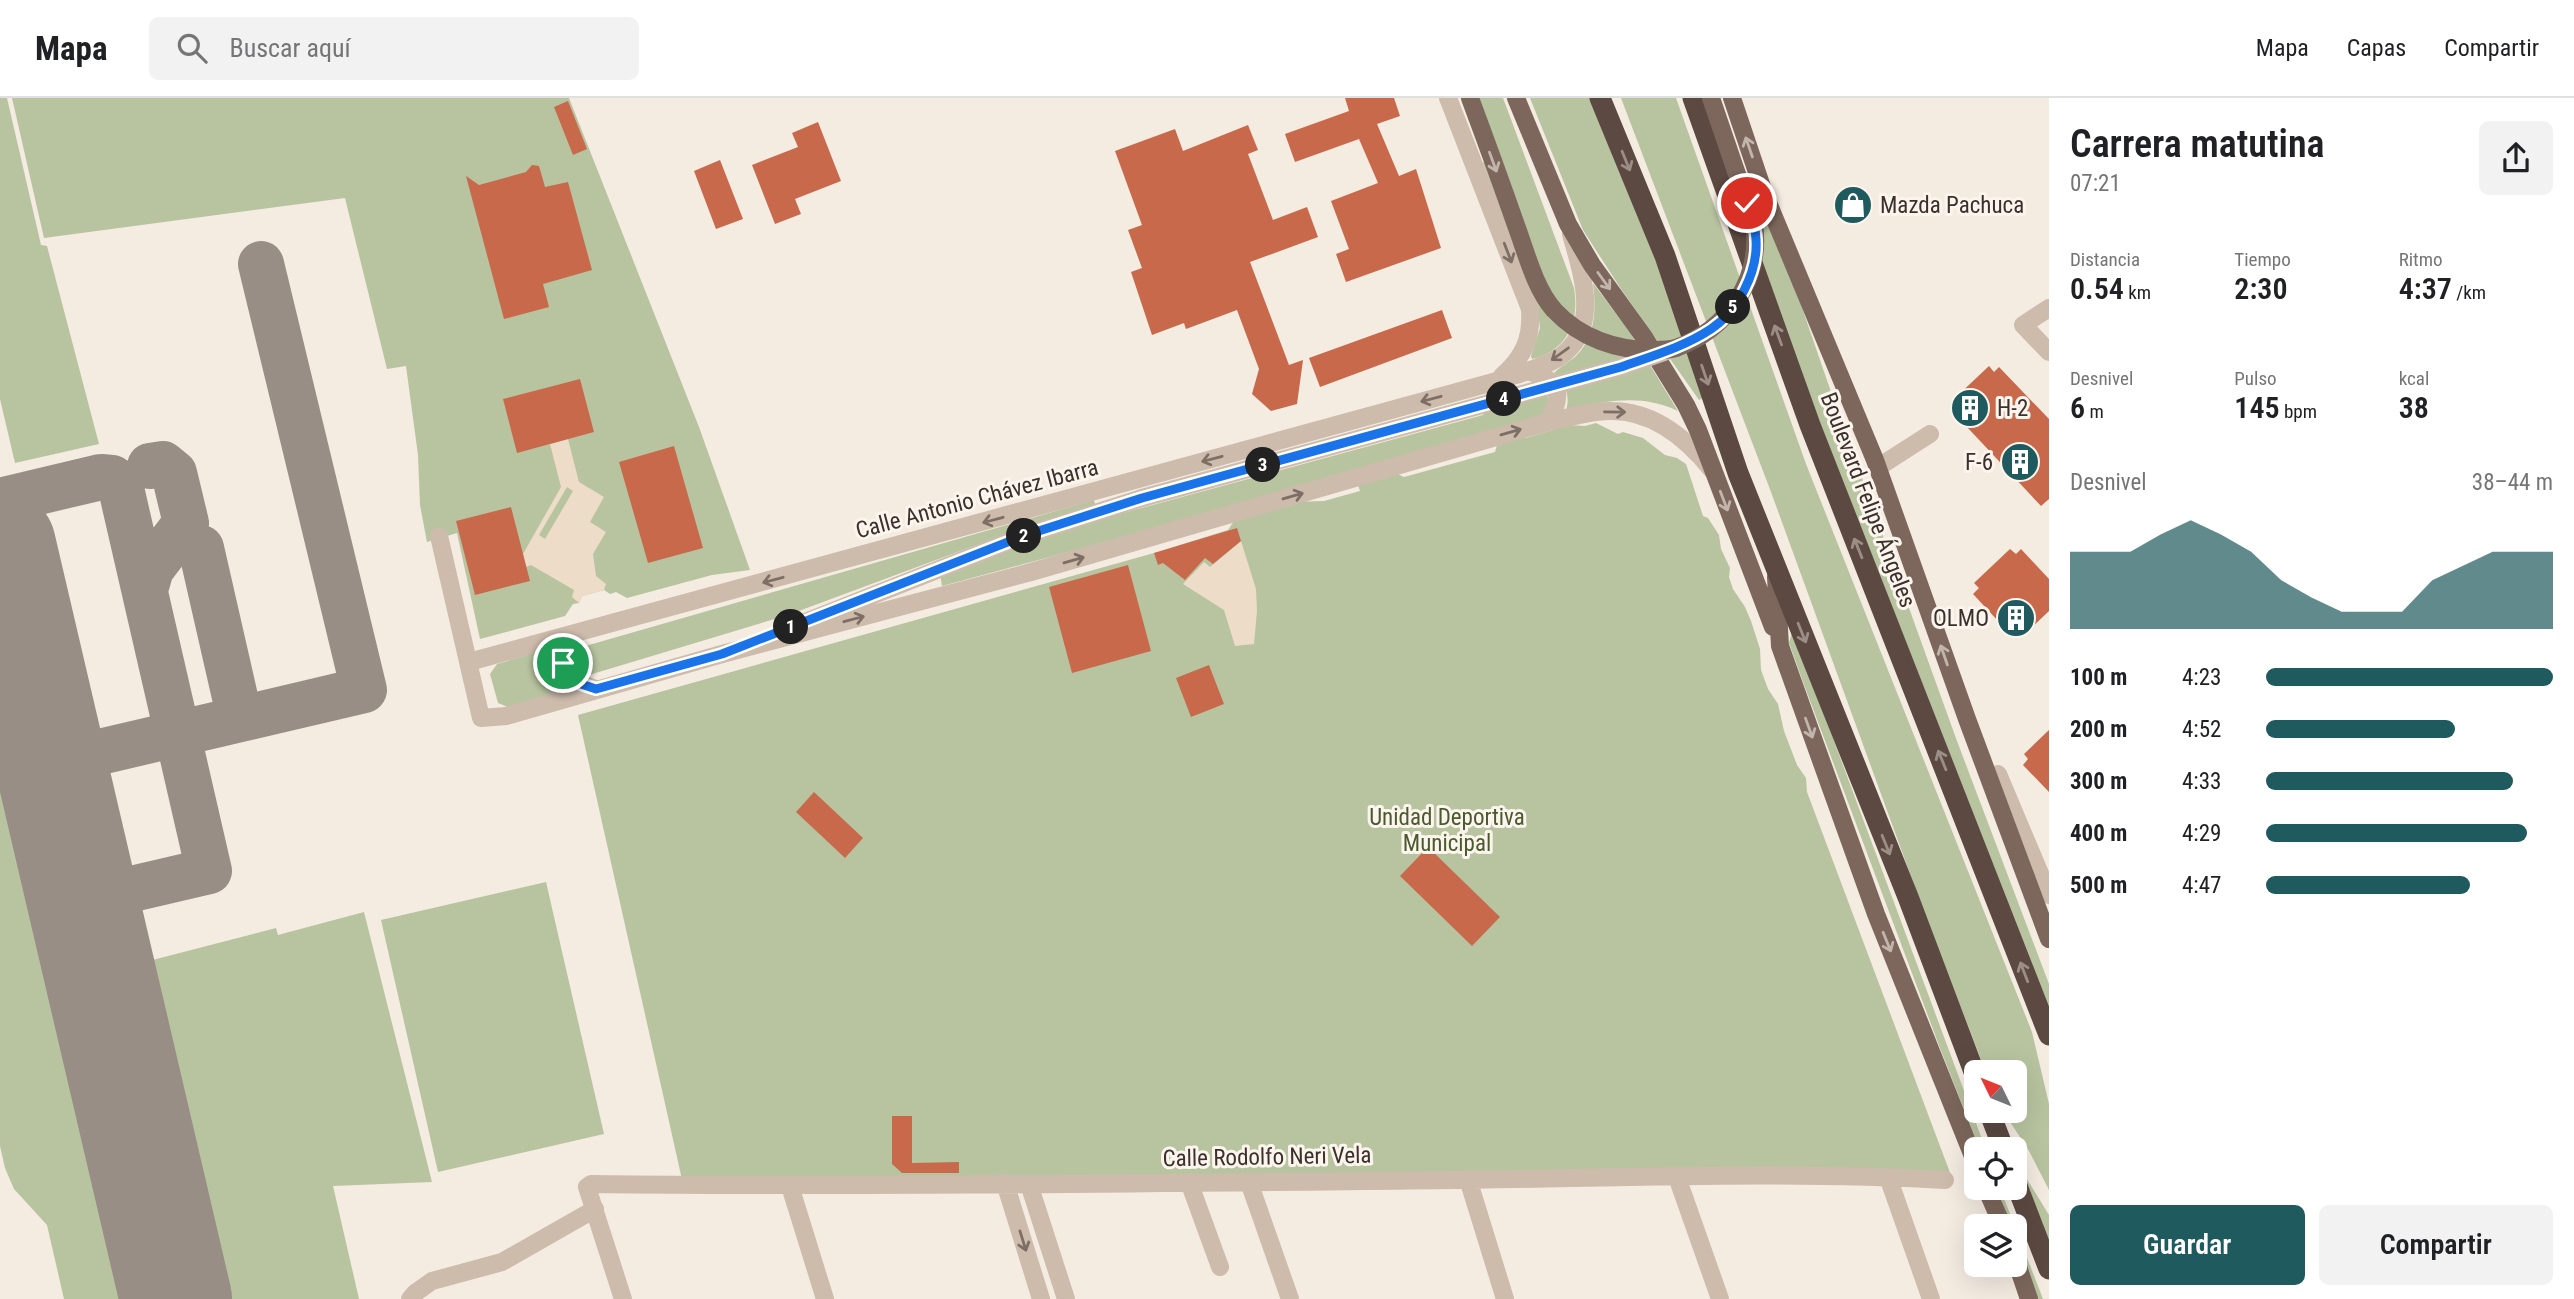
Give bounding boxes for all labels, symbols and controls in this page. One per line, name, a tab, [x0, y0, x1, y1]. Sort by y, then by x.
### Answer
search box	[149, 17, 639, 80]
text: Mapa	[35, 29, 107, 68]
icon: search	[173, 29, 211, 67]
text: Buscar aquí	[229, 33, 351, 63]
text: Mapa	[2256, 34, 2309, 62]
text: Capas	[2347, 34, 2406, 62]
text: Compartir	[2444, 34, 2539, 62]
button: share	[2479, 121, 2553, 195]
text: Carrera matutina	[2070, 122, 2325, 166]
one-way arrow	[1742, 137, 1754, 159]
one-way arrow	[1620, 150, 1633, 172]
one-way arrow	[1488, 151, 1501, 173]
text: 07:21	[2070, 170, 2121, 197]
pin	[1717, 173, 1777, 233]
icon: check	[1728, 184, 1766, 222]
shop icon: Mazda Pachuca	[1832, 184, 1874, 226]
place label: Mazda Pachuca	[1880, 192, 2024, 219]
one-way arrow	[1503, 242, 1515, 264]
text: Distancia	[2070, 248, 2140, 271]
text: Tiempo	[2234, 248, 2291, 271]
text: Ritmo	[2399, 248, 2443, 271]
text: 0.54	[2070, 271, 2124, 306]
text: 2:30	[2234, 271, 2288, 306]
text: 4:37	[2399, 271, 2452, 306]
one-way arrow	[1596, 272, 1611, 291]
text: km	[2124, 281, 2151, 304]
text: /km	[2452, 281, 2486, 304]
pin: 5	[1716, 290, 1750, 325]
text: 5	[1728, 295, 1737, 318]
one-way arrow	[1770, 325, 1783, 347]
one-way arrow	[1551, 347, 1570, 361]
one-way arrow	[1700, 363, 1712, 385]
text: Desnivel	[2070, 367, 2133, 390]
text: Pulso	[2234, 367, 2277, 390]
text: kcal	[2399, 367, 2429, 390]
pin: 4	[1486, 382, 1522, 416]
text: 4	[1499, 387, 1508, 410]
building icon: H-2	[1949, 387, 1991, 429]
street label: Boulevard Felipe Ángeles	[1815, 388, 1922, 611]
text: 6	[2070, 390, 2085, 425]
text: 145	[2234, 390, 2280, 425]
text: 38	[2399, 390, 2429, 425]
one-way arrow	[1421, 393, 1443, 406]
place label: H-2	[1997, 395, 2028, 422]
text: m	[2085, 400, 2104, 423]
text: bpm	[2280, 400, 2317, 423]
one-way arrow	[1603, 405, 1626, 419]
one-way arrow	[1500, 425, 1522, 438]
building icon: F-6	[1999, 441, 2041, 483]
pin: 3	[1246, 448, 1280, 482]
place label: F-6	[1965, 449, 1993, 476]
text: 3	[1258, 453, 1267, 476]
street label: Calle Antonio Chávez Ibarra	[853, 454, 1101, 544]
one-way arrow	[1201, 454, 1223, 467]
text: Desnivel	[2070, 469, 2147, 496]
text: 38–44 m	[2472, 469, 2553, 496]
one-way arrow	[1281, 489, 1303, 502]
one-way arrow	[1719, 490, 1731, 512]
one-way arrow	[982, 514, 1004, 527]
pin: 2	[1006, 518, 1042, 554]
text: 2	[1019, 524, 1028, 547]
one-way arrow	[1851, 538, 1864, 560]
one-way arrow	[1063, 552, 1085, 565]
one-way arrow	[762, 574, 785, 587]
building icon: OLMO	[1995, 597, 2037, 639]
place label: OLMO	[1933, 605, 1989, 632]
pin: 1	[774, 610, 808, 644]
one-way arrow	[843, 612, 865, 625]
text: 1	[786, 615, 795, 638]
one-way arrow	[1796, 622, 1809, 644]
pin	[533, 633, 593, 693]
icon: arrive	[544, 644, 582, 682]
one-way arrow	[1937, 645, 1949, 667]
text: 100 m	[2070, 664, 2127, 691]
text: 4:23	[2182, 664, 2221, 691]
one-way arrow	[1804, 716, 1817, 738]
text: 200 m	[2070, 716, 2127, 743]
text: 4:52	[2182, 716, 2221, 743]
one-way arrow	[1934, 749, 1947, 771]
text: 300 m	[2070, 768, 2127, 795]
text: 4:33	[2182, 768, 2221, 795]
park label: Unidad Deportiva Municipal	[1369, 804, 1525, 857]
text: 400 m	[2070, 820, 2127, 847]
text: 4:29	[2182, 820, 2221, 847]
one-way arrow	[1881, 833, 1894, 855]
text: 500 m	[2070, 872, 2127, 899]
text: 4:47	[2182, 872, 2221, 899]
one-way arrow	[1881, 930, 1894, 952]
one-way arrow	[2017, 961, 2030, 983]
north arrow	[1964, 1060, 2026, 1124]
map controls	[1964, 1060, 2027, 1277]
button: locate	[1964, 1137, 2027, 1200]
street label: Calle Rodolfo Neri Vela	[1162, 1142, 1372, 1172]
button: Guardar	[2070, 1205, 2305, 1285]
button: Compartir	[2319, 1205, 2553, 1285]
button: layers	[1964, 1214, 2027, 1277]
one-way arrow	[1018, 1230, 1031, 1252]

